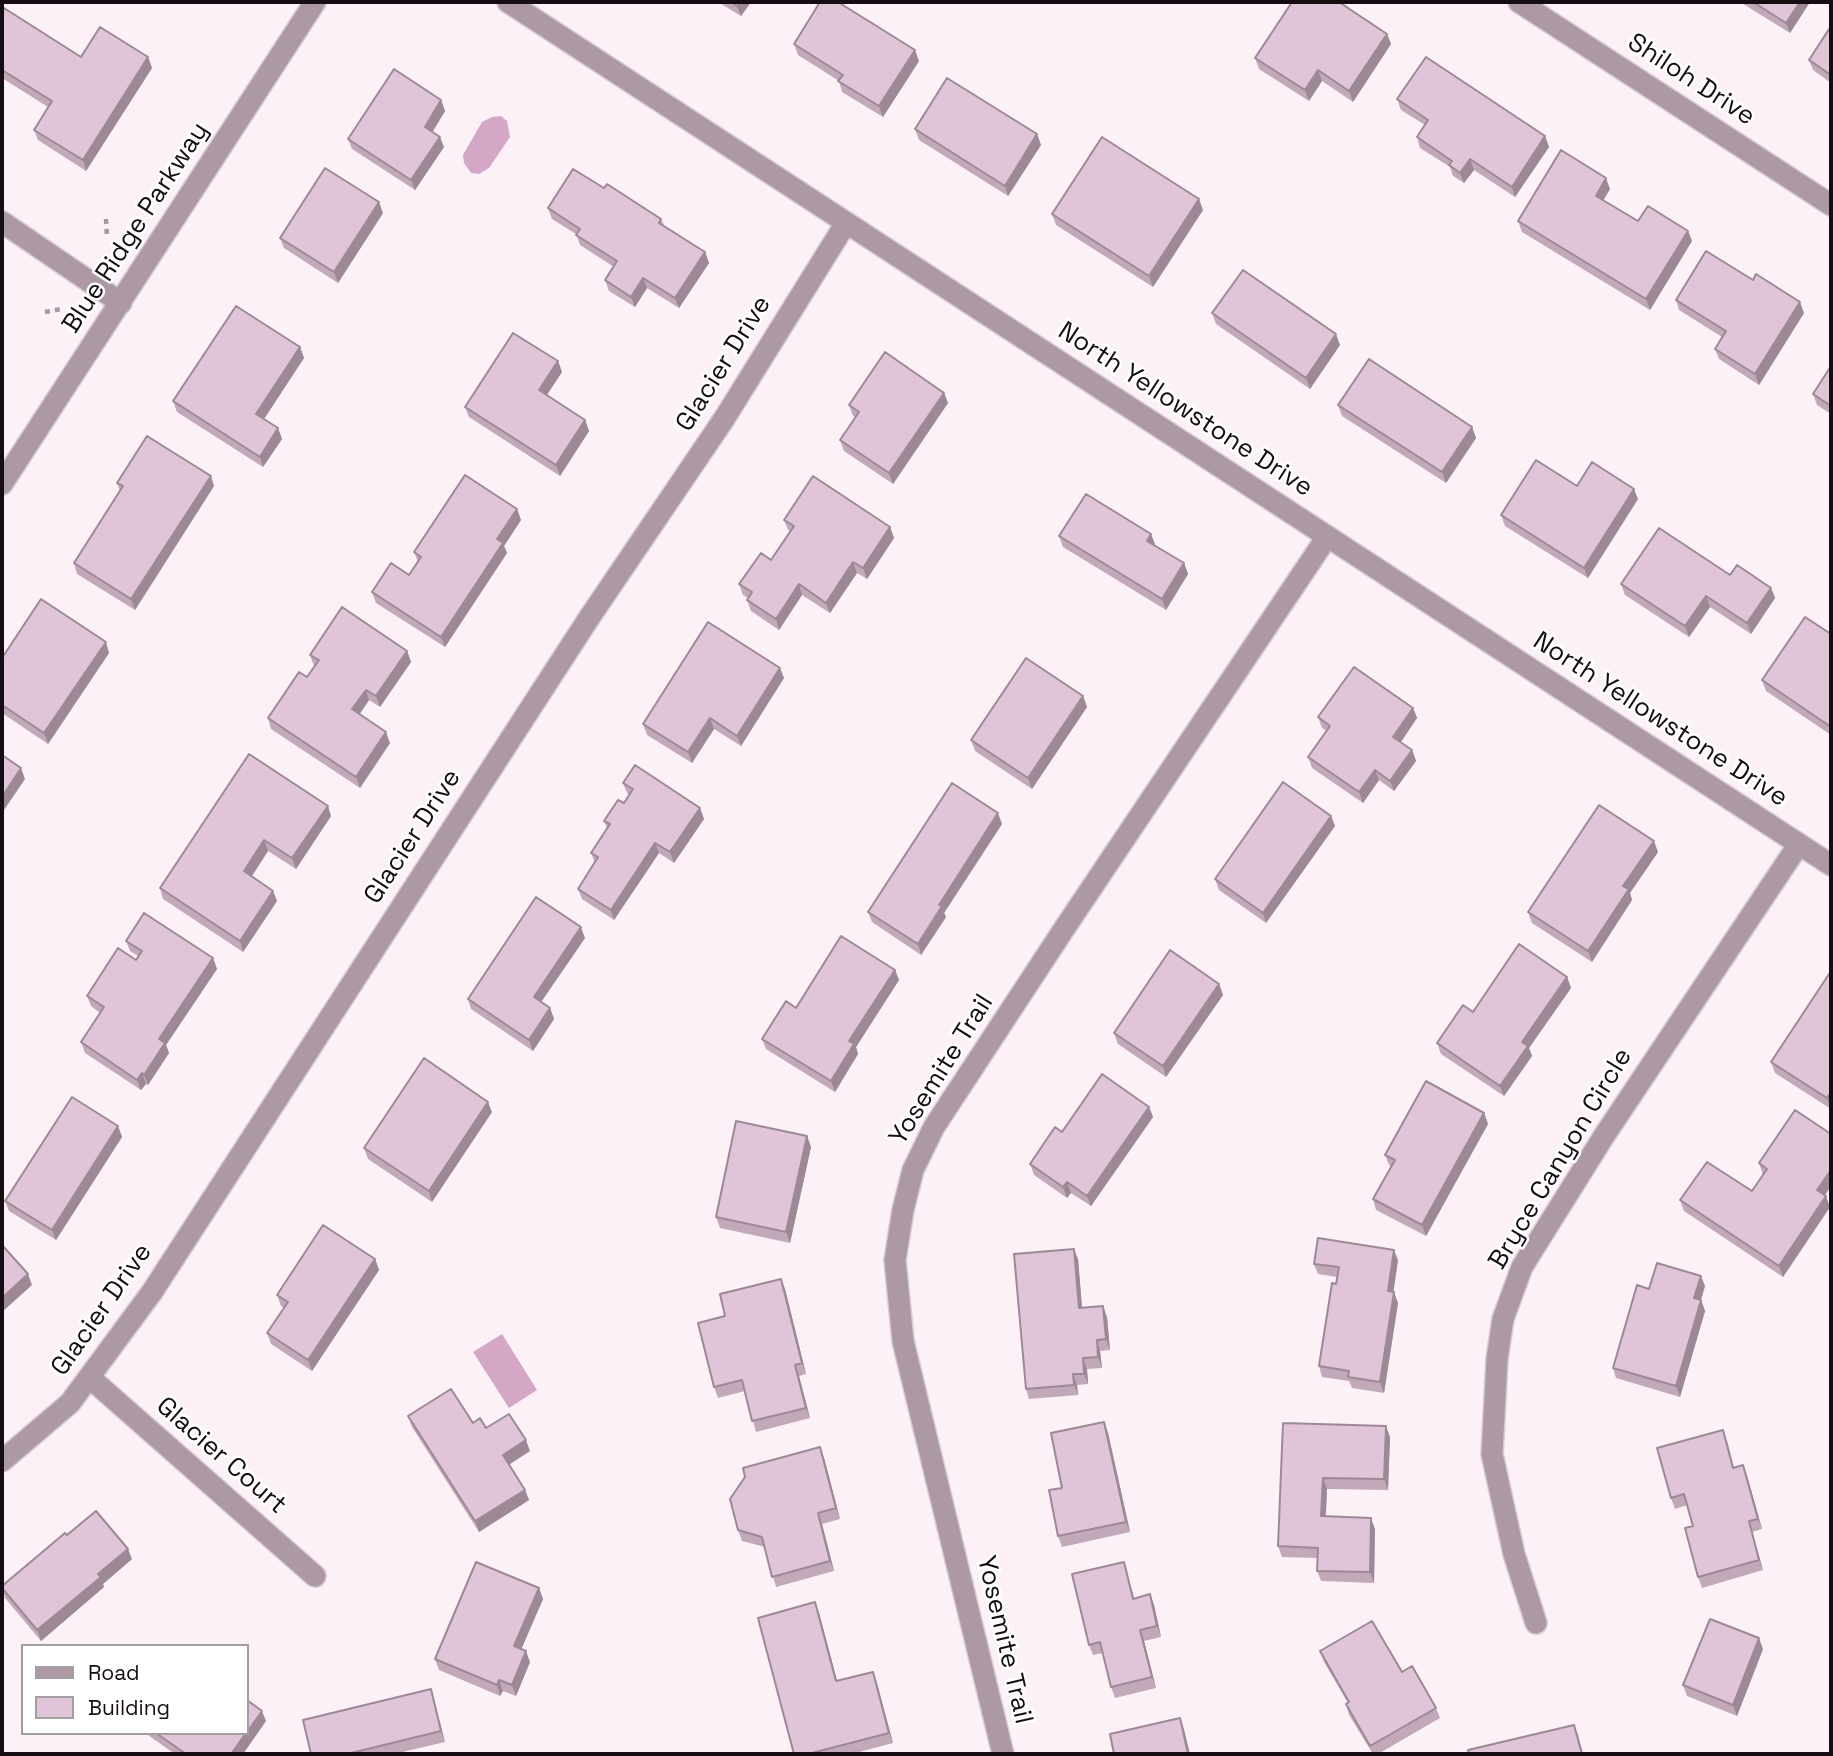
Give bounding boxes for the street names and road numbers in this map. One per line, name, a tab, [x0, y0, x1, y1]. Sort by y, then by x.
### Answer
street label: Shiloh Drive	[1621, 27, 1761, 133]
street label: Blue Ridge Parkway	[56, 117, 216, 339]
street label: Glacier Drive	[670, 290, 778, 438]
street label: North Yellowstone Drive	[1052, 316, 1318, 504]
street label: North Yellowstone Drive	[1527, 626, 1793, 814]
street label: Glacier Drive	[358, 764, 468, 910]
street label: Yosemite Trail	[883, 989, 1001, 1151]
street label: Bryce Canyon Circle	[1483, 1043, 1639, 1275]
street label: Glacier Drive	[45, 1238, 159, 1382]
street label: Glacier Court	[149, 1391, 293, 1521]
street label: Yosemite Trail	[970, 1553, 1038, 1727]

